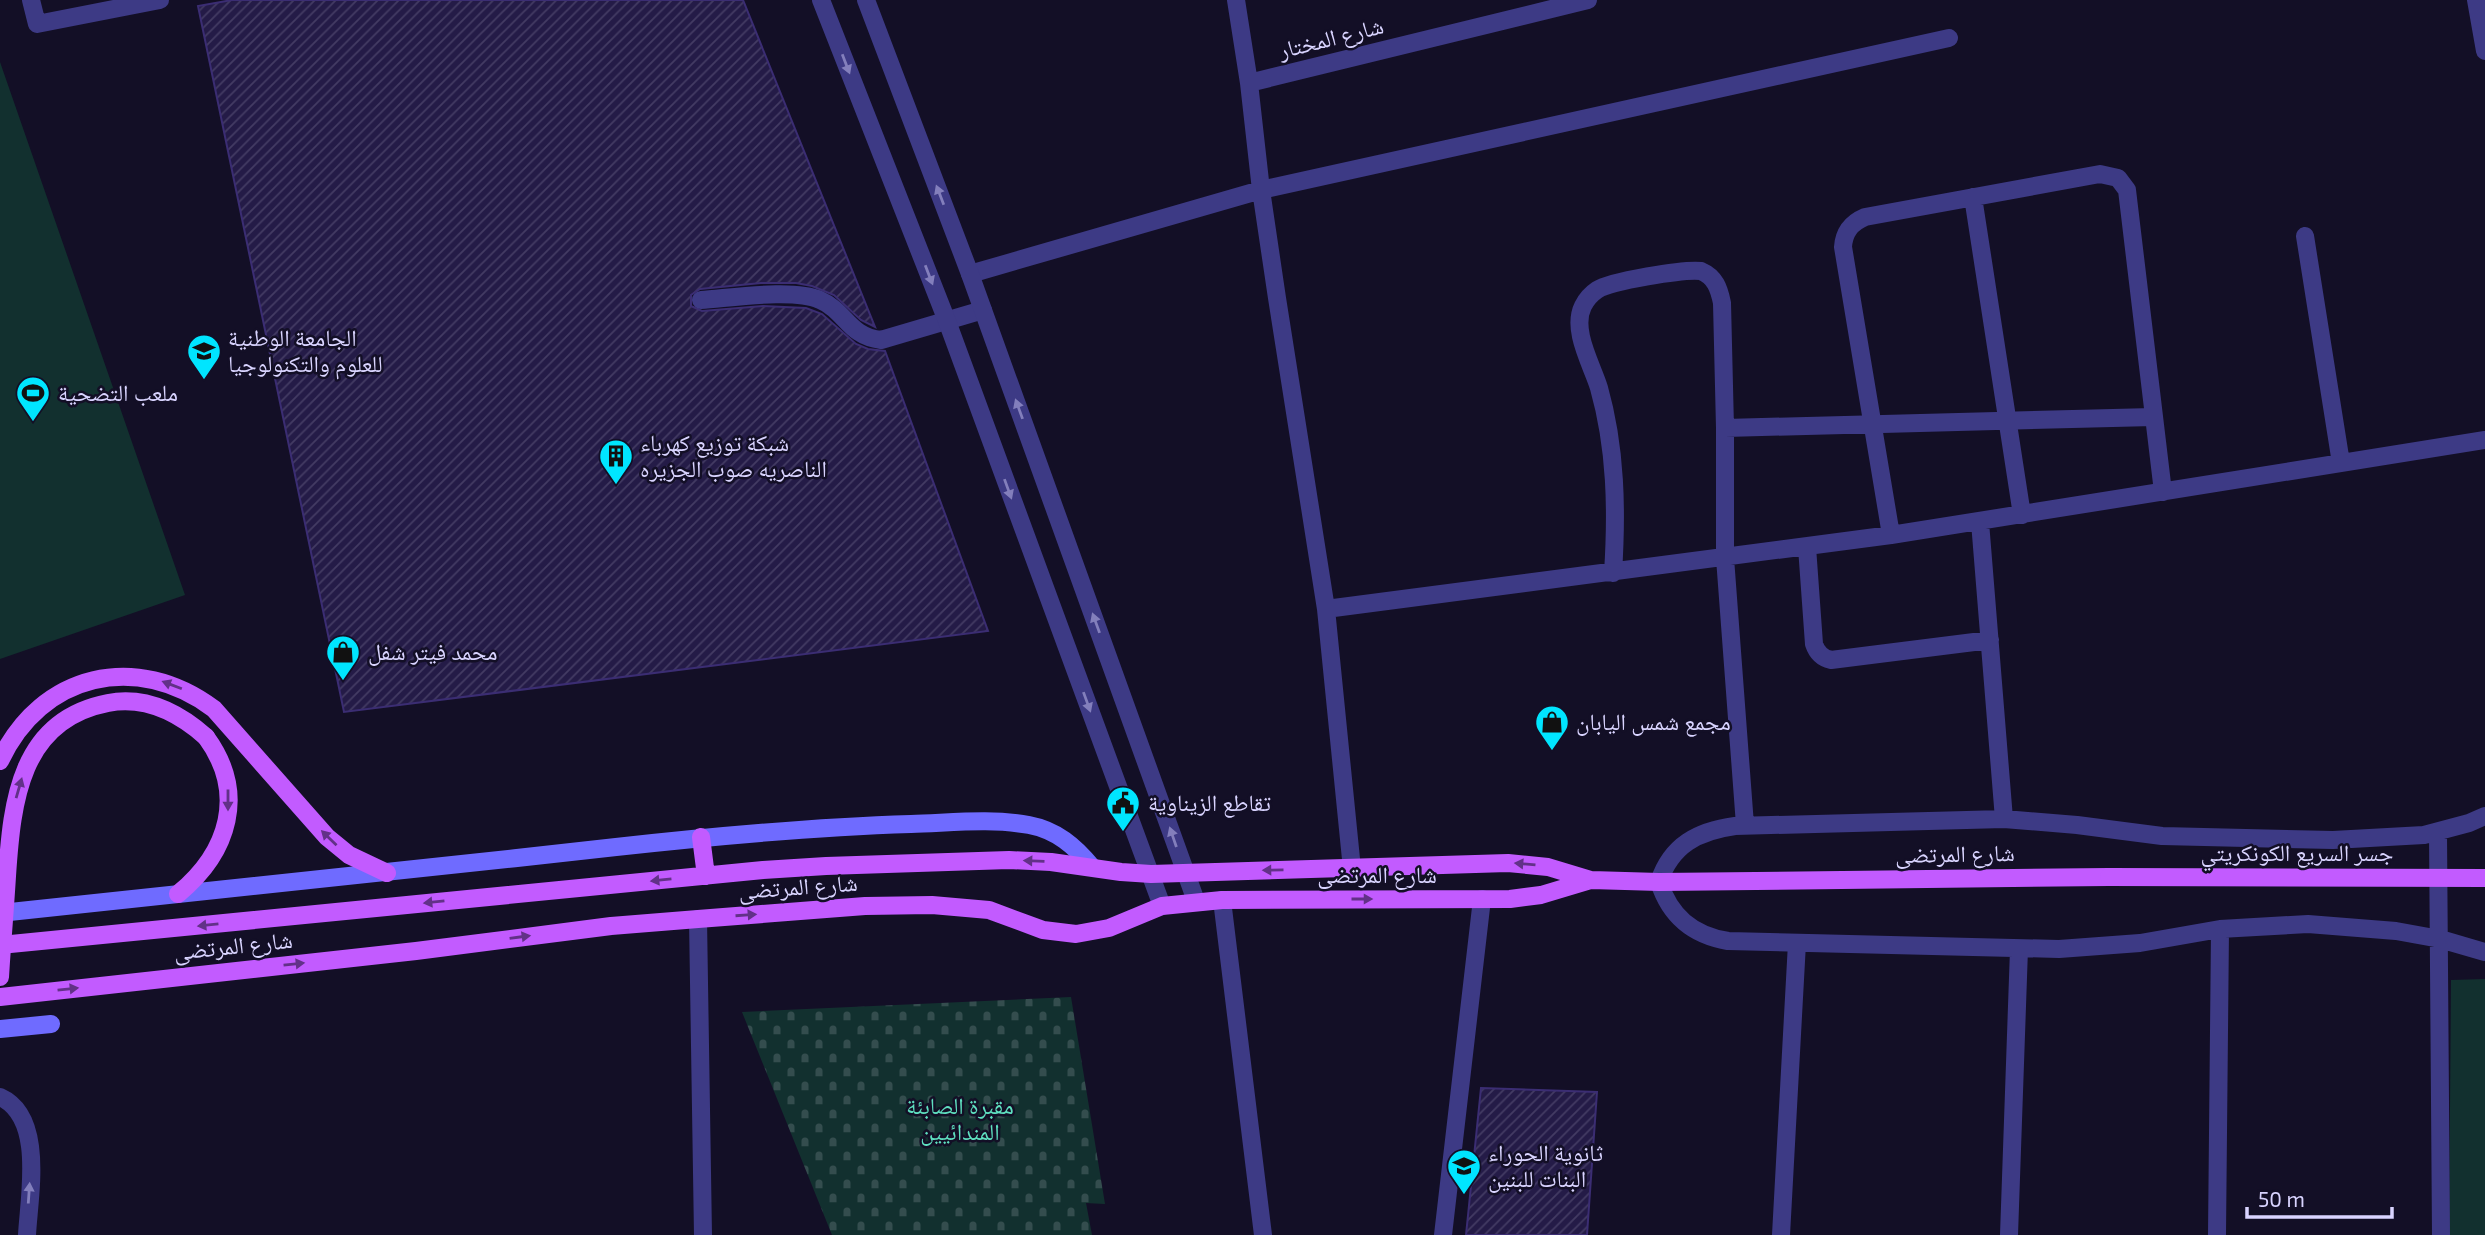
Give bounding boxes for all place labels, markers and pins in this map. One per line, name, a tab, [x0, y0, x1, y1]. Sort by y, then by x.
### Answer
place label: الجامعة الوطنية للعلوم والتكنولوجيا	[228, 323, 383, 380]
school or university icon: الجامعة الوطنية للعلوم والتكنولوجيا	[185, 332, 223, 381]
sports icon: ملعب التضحية	[14, 374, 52, 423]
place label: ملعب التضحية	[58, 378, 178, 407]
place label: شبكة توزيع كهرباء الناصريه صوب الجزيره	[640, 428, 827, 483]
building icon: شبكة توزيع كهرباء الناصريه صوب الجزيره	[597, 437, 635, 486]
shop icon: محمد فيتر شفل	[324, 633, 362, 682]
place label: محمد فيتر شفل	[368, 637, 498, 666]
shop icon: مجمع شمس اليابان	[1533, 703, 1571, 752]
place label: مجمع شمس اليابان	[1576, 707, 1731, 737]
public building icon: تقاطع الزيناوية	[1104, 784, 1142, 833]
place label: تقاطع الزيناوية	[1148, 788, 1271, 818]
place label: ثانوية الحوراء البنات للبنين	[1488, 1138, 1603, 1193]
school or university icon: ثانوية الحوراء البنات للبنين	[1445, 1147, 1483, 1196]

